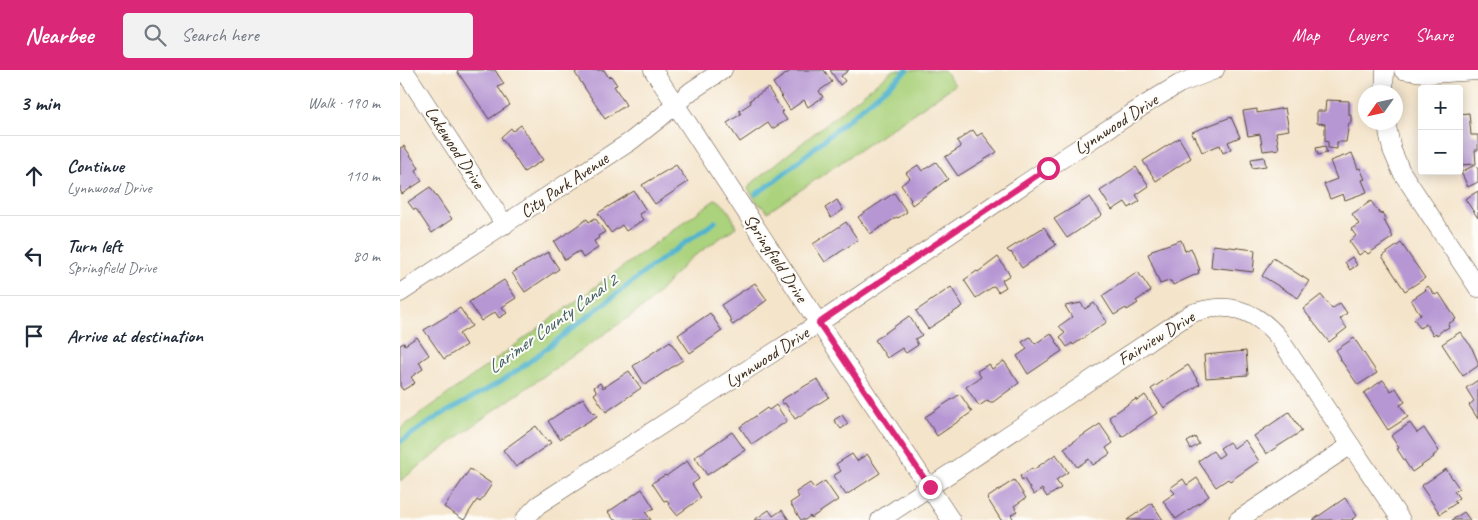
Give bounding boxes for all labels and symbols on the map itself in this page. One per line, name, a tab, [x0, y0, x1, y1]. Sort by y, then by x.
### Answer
north arrow	[1358, 85, 1403, 130]
street label: Lynnwood Drive	[1070, 88, 1163, 159]
street label: Lakewood Drive	[420, 102, 490, 193]
street label: City Park Avenue	[516, 147, 613, 223]
route start	[1037, 157, 1060, 180]
street label: Springfield Drive	[739, 210, 813, 307]
water label: Larimer County Canal 2	[482, 267, 624, 379]
street label: Fairview Drive	[1114, 305, 1199, 370]
street label: Lynnwood Drive	[721, 321, 814, 392]
route end	[919, 476, 942, 499]

